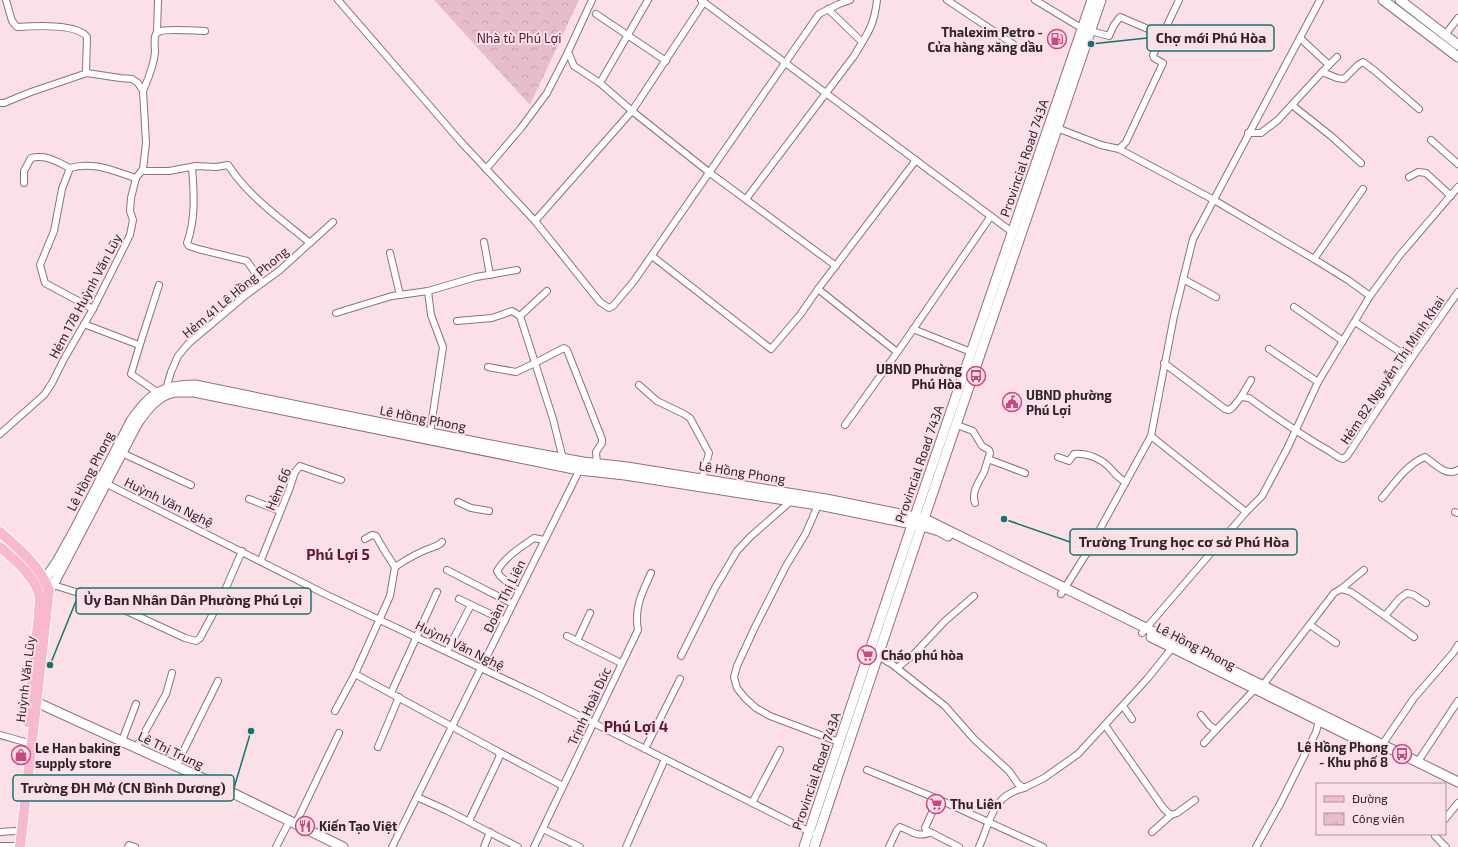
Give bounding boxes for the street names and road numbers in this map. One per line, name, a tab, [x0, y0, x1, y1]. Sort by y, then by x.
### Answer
street label: Provincial Road 743A	[996, 97, 1052, 219]
street label: Hẻm 178 Huỳnh Văn Lũy	[45, 231, 125, 361]
street label: Hẻm 41 Lê Hồng Phong	[179, 243, 291, 341]
street label: Hẻm 82 Nguyễn Thị Minh Khai	[1336, 293, 1448, 447]
street label: Lê Hồng Phong	[378, 402, 468, 434]
street label: Provincial Road 743A	[891, 403, 947, 525]
street label: Lê Hồng Phong	[63, 428, 117, 514]
street label: Lê Hồng Phong	[697, 457, 787, 487]
street label: Hẻm 66	[262, 465, 294, 513]
street label: Huỳnh Văn Nghệ	[122, 474, 216, 530]
street label: Đoàn Thị Liên	[479, 557, 529, 635]
street label: Huỳnh Văn Nghệ	[413, 617, 507, 673]
street label: Lê Hồng Phong	[1153, 619, 1239, 673]
street label: Huỳnh Văn Lũy	[12, 635, 38, 723]
street label: Trịnh Hoài Đức	[564, 664, 614, 748]
street label: Provincial Road 743A	[788, 710, 844, 832]
street label: Lê Thị Trung	[135, 728, 207, 772]

